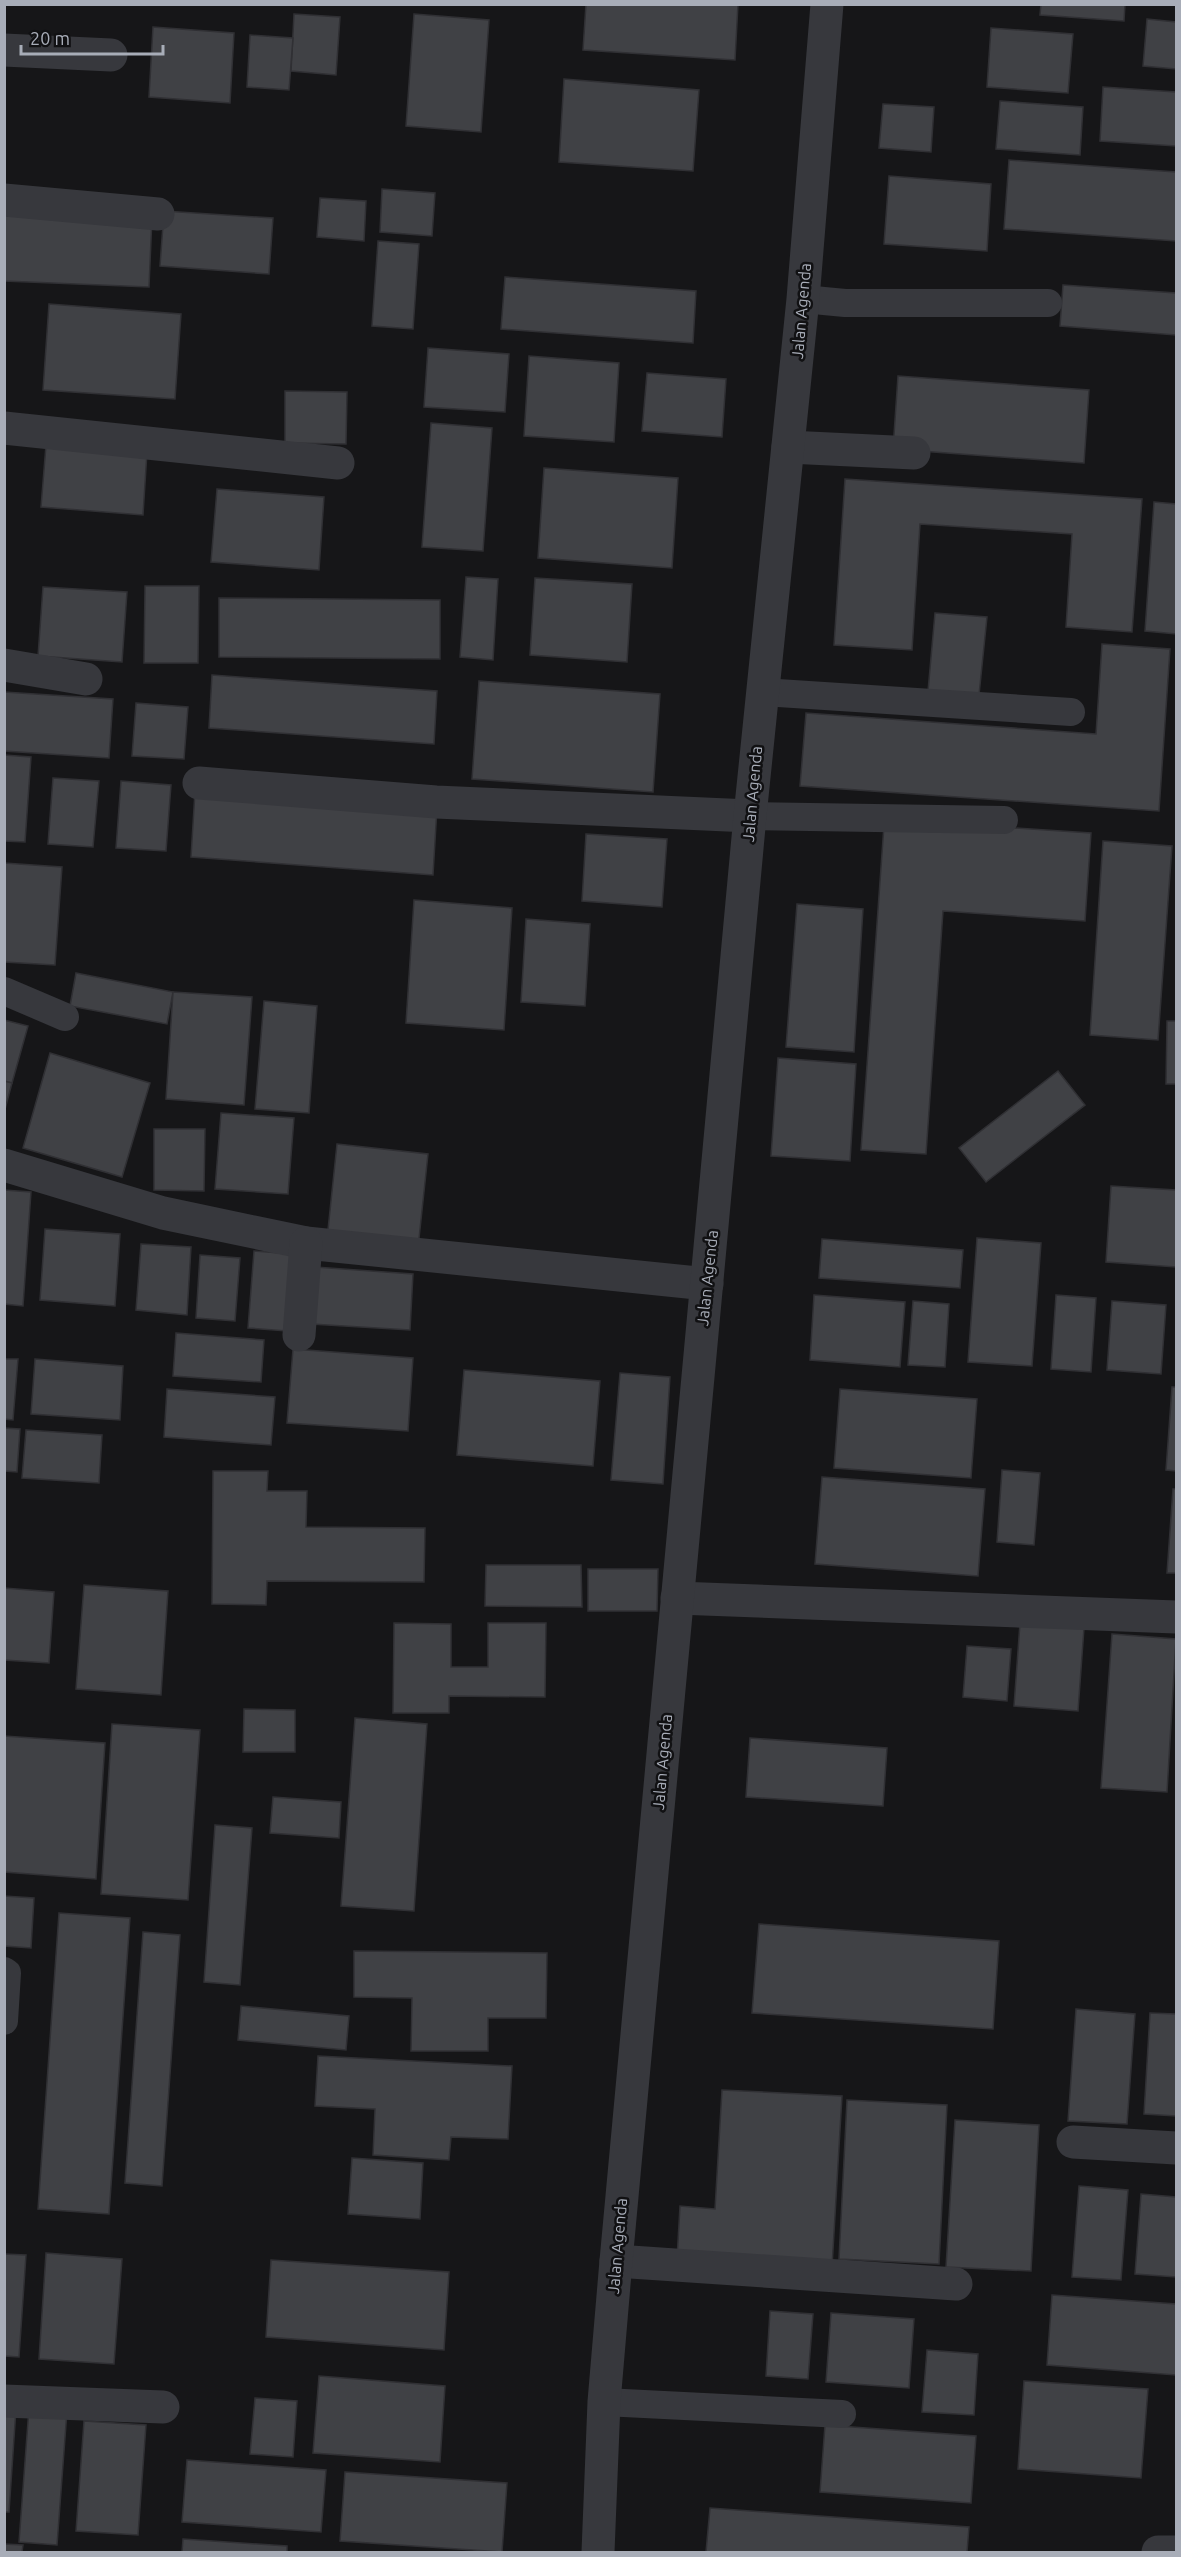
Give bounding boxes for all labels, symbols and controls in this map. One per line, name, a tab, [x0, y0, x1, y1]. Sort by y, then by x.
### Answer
scale bar	[21, 18, 164, 56]
text: 20 m	[30, 28, 70, 48]
street label: Jalan Agenda	[788, 262, 814, 360]
street label: Jalan Agenda	[739, 745, 765, 843]
street label: Jalan Agenda	[693, 1229, 721, 1327]
street label: Jalan Agenda	[649, 1713, 675, 1811]
street label: Jalan Agenda	[604, 2197, 630, 2295]

